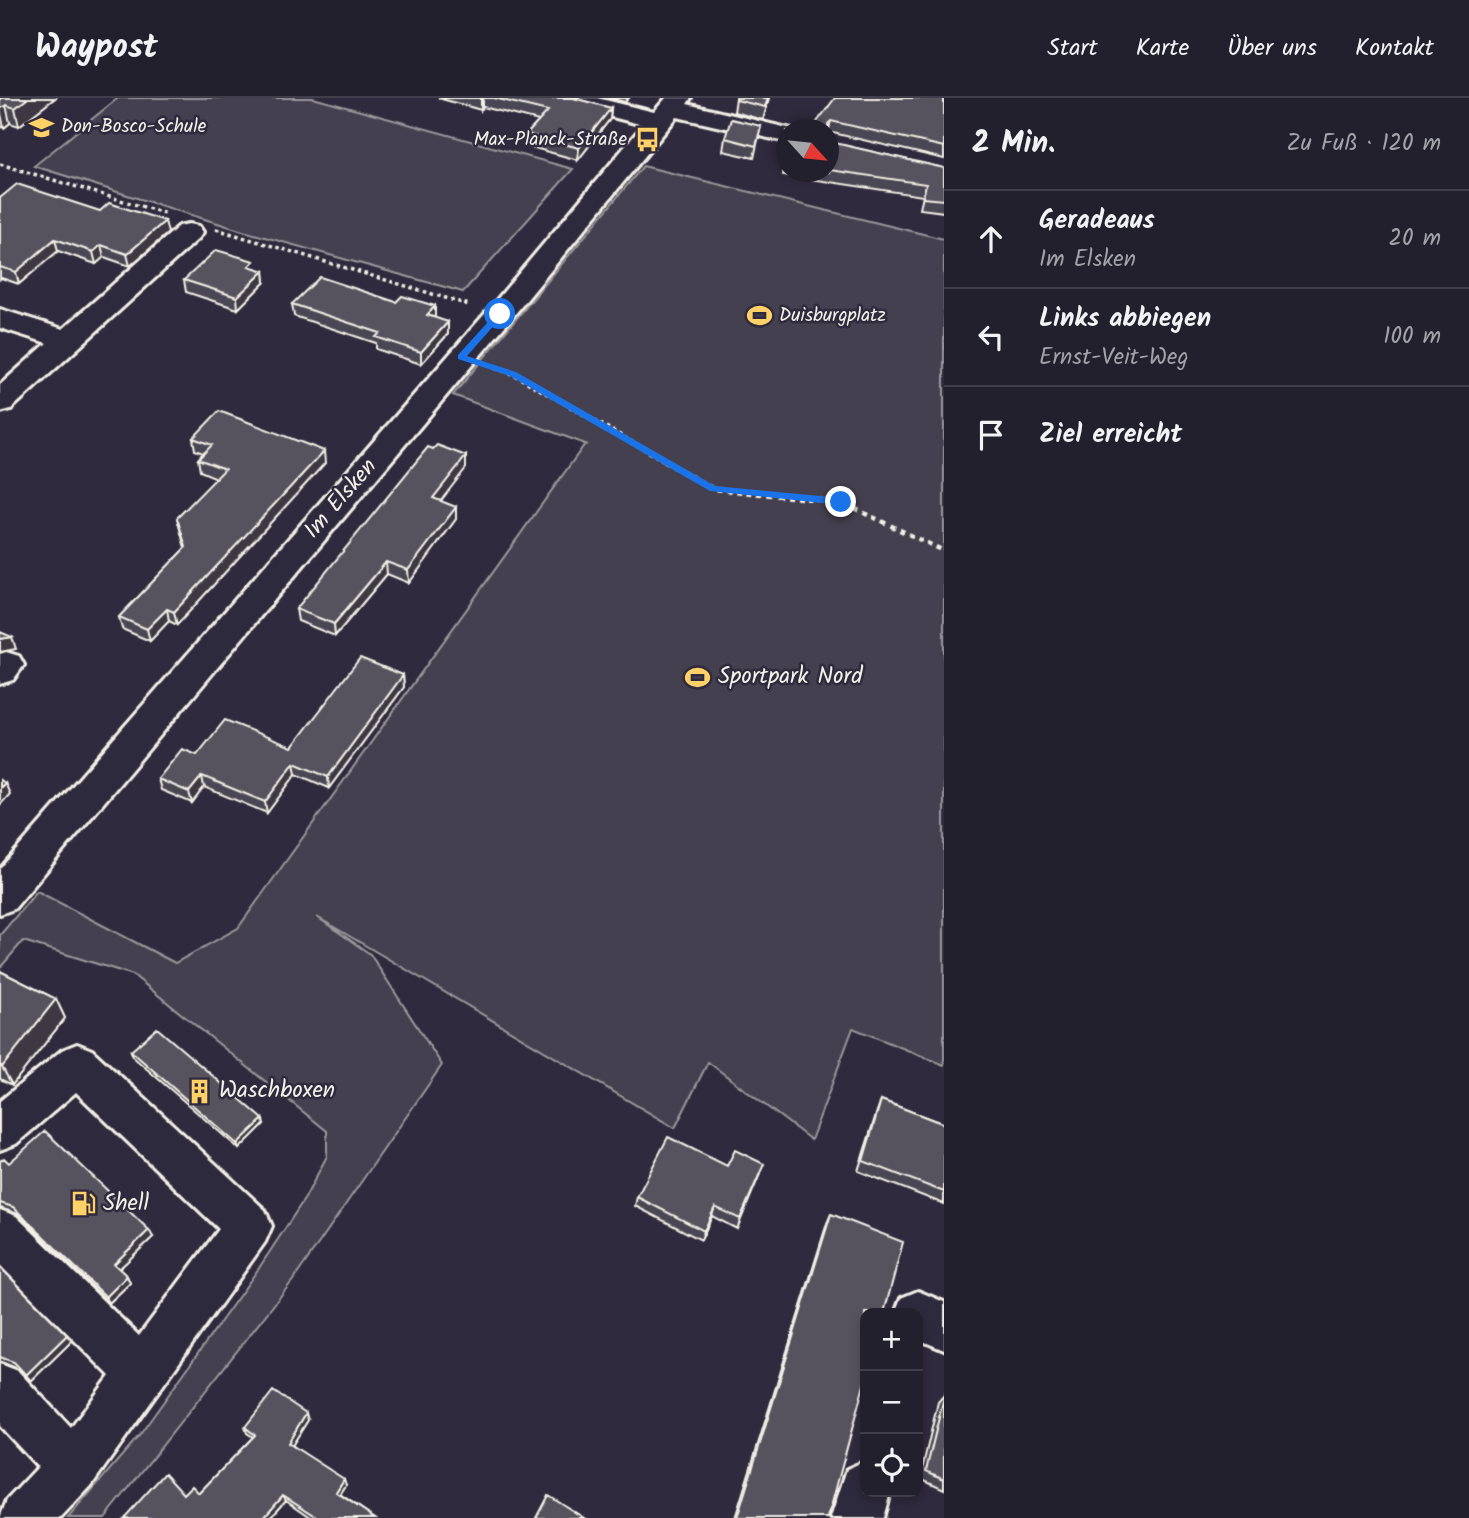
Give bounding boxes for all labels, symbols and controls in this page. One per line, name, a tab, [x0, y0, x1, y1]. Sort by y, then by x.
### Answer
text: Waypost	[35, 22, 158, 75]
text: Start	[1047, 29, 1098, 68]
text: Karte	[1136, 29, 1189, 68]
text: Über uns	[1227, 29, 1317, 68]
text: Kontakt	[1355, 29, 1434, 68]
place label: Don-Bosco-Schule	[61, 112, 207, 142]
school or university icon: Don-Bosco-Schule	[27, 113, 55, 141]
north arrow	[776, 119, 839, 182]
text: 2 Min.	[972, 120, 1055, 168]
place label: Max-Planck-Straße	[474, 125, 627, 155]
bus stop icon: Max-Planck-Straße	[633, 126, 661, 154]
text: Zu Fuß · 120 m	[1286, 126, 1441, 162]
text: Geradeaus	[1039, 200, 1155, 242]
icon: ahead	[972, 220, 1010, 258]
text: 20 m	[1389, 221, 1441, 257]
text: Im Elsken	[1039, 242, 1136, 278]
route start	[484, 298, 515, 329]
text: Links abbiegen	[1039, 298, 1211, 340]
place label: Duisburgplatz	[779, 301, 886, 331]
sports icon: Duisburgplatz	[745, 302, 773, 330]
icon: left	[972, 318, 1010, 356]
text: 100 m	[1383, 319, 1441, 355]
text: Ernst-Veit-Weg	[1039, 340, 1188, 376]
text: Ziel erreicht	[1039, 414, 1182, 456]
icon: arrive	[972, 416, 1010, 454]
street label: Im Elsken	[296, 451, 386, 547]
route end	[825, 486, 856, 517]
place label: Sportpark Nord	[718, 659, 863, 695]
sports icon: Sportpark Nord	[684, 663, 712, 691]
place label: Waschboxen	[219, 1073, 335, 1109]
building icon: Waschboxen	[185, 1077, 213, 1105]
place label: Shell	[103, 1186, 150, 1222]
fuel station icon: Shell	[69, 1190, 97, 1218]
map controls	[860, 1308, 923, 1497]
button: +	[860, 1308, 923, 1371]
button: −	[860, 1371, 923, 1434]
button: locate	[860, 1434, 923, 1497]

